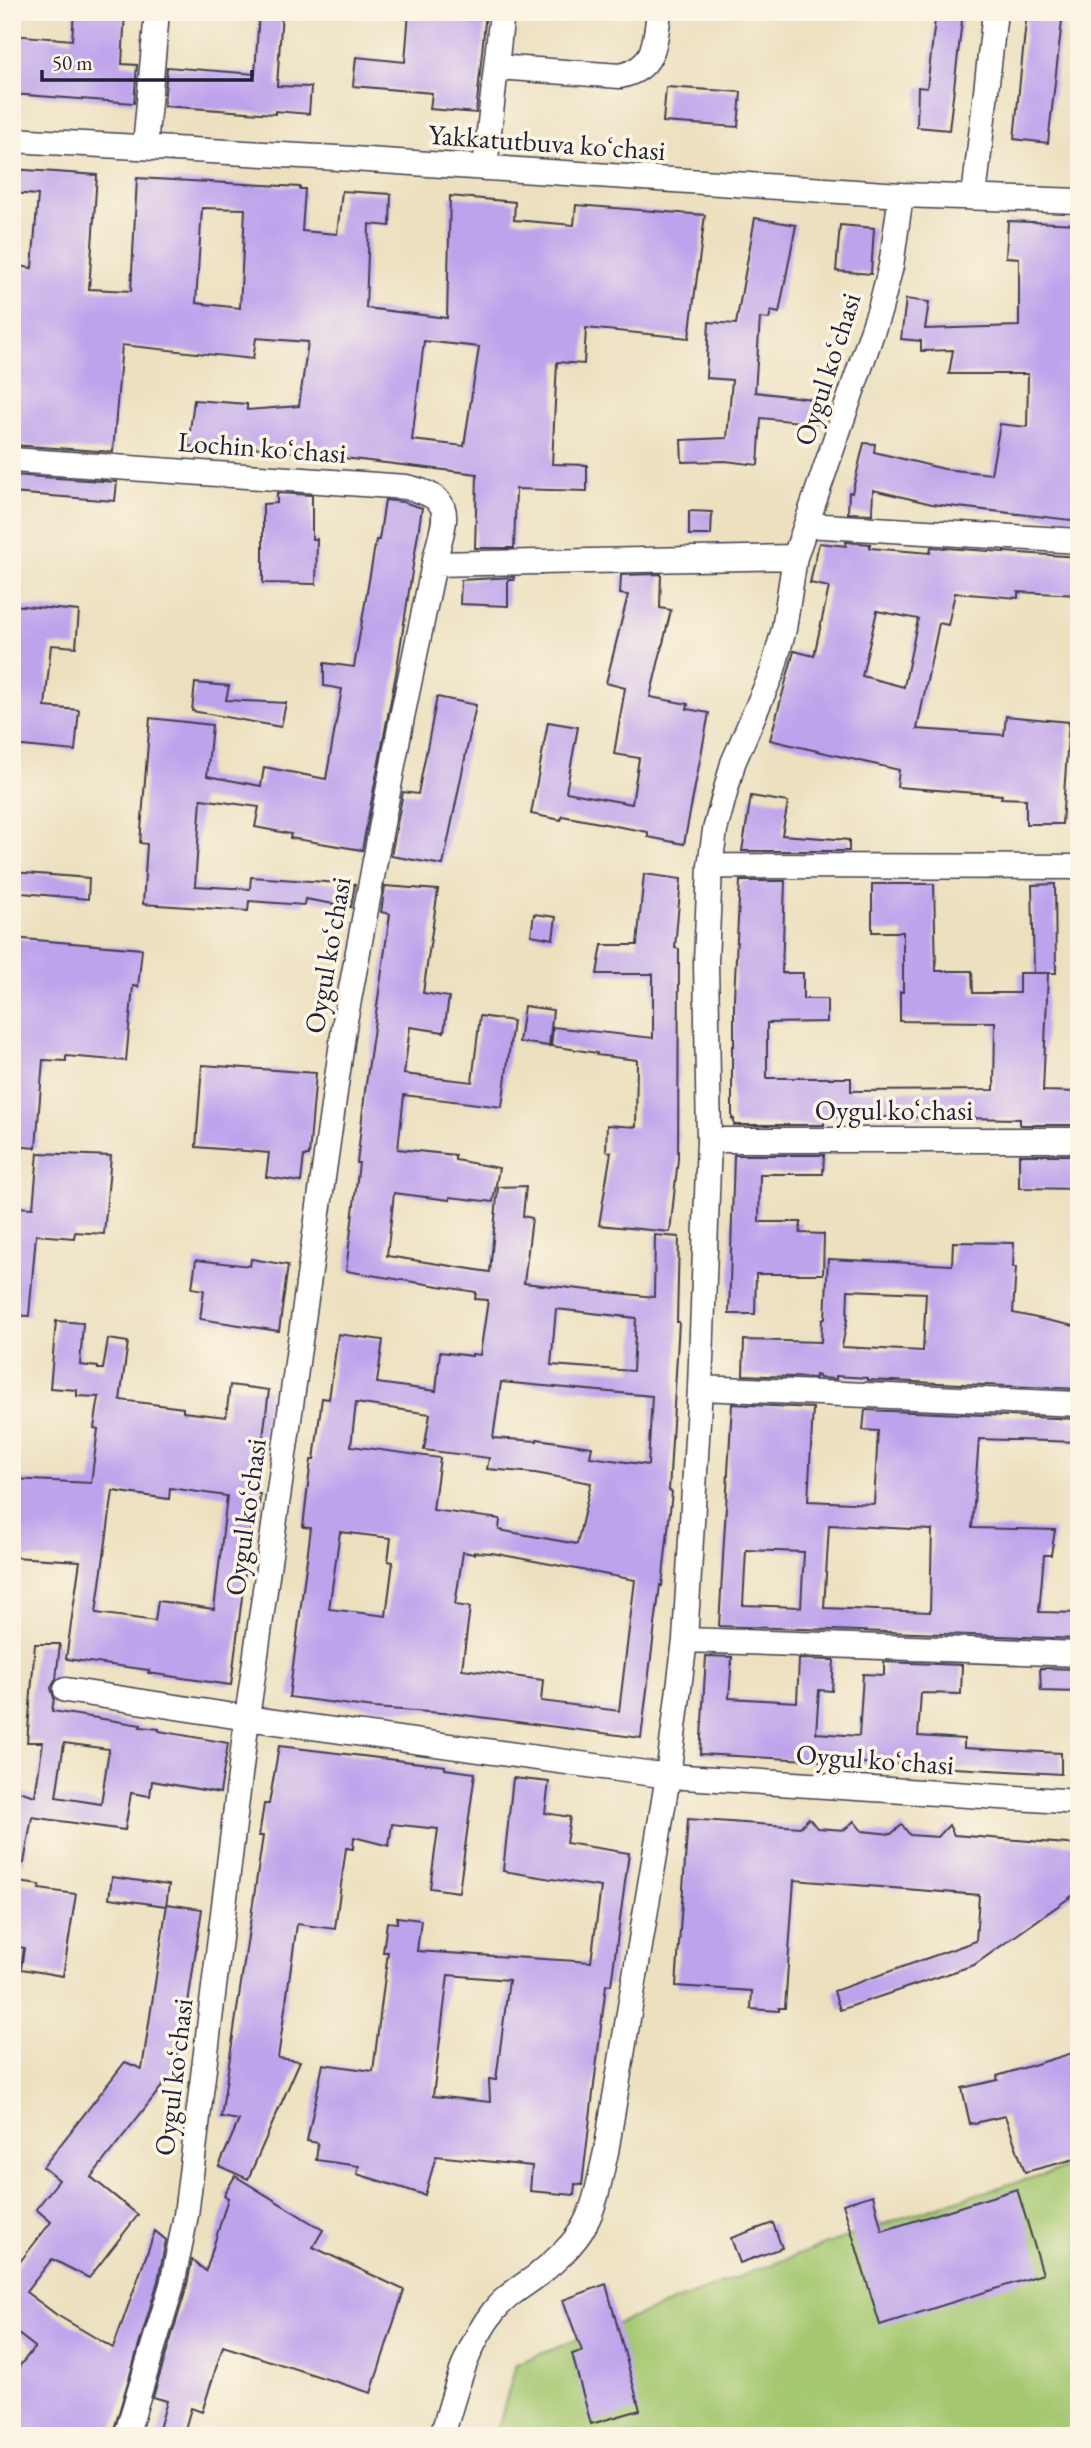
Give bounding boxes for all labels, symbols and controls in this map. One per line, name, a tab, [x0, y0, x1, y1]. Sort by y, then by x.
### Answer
scale bar	[42, 38, 252, 82]
text: 50 m	[52, 49, 93, 76]
street label: Yakkatutbuva koʻchasi	[427, 116, 667, 168]
street label: Oygul koʻchasi	[785, 288, 869, 450]
street label: Lochin koʻchasi	[177, 423, 348, 471]
street label: Oygul koʻchasi	[296, 874, 359, 1036]
street label: Oygul koʻchasi	[815, 1092, 973, 1128]
street label: Oygul koʻchasi	[216, 1436, 274, 1598]
street label: Oygul koʻchasi	[795, 1736, 955, 1782]
street label: Oygul koʻchasi	[145, 1996, 201, 2158]

